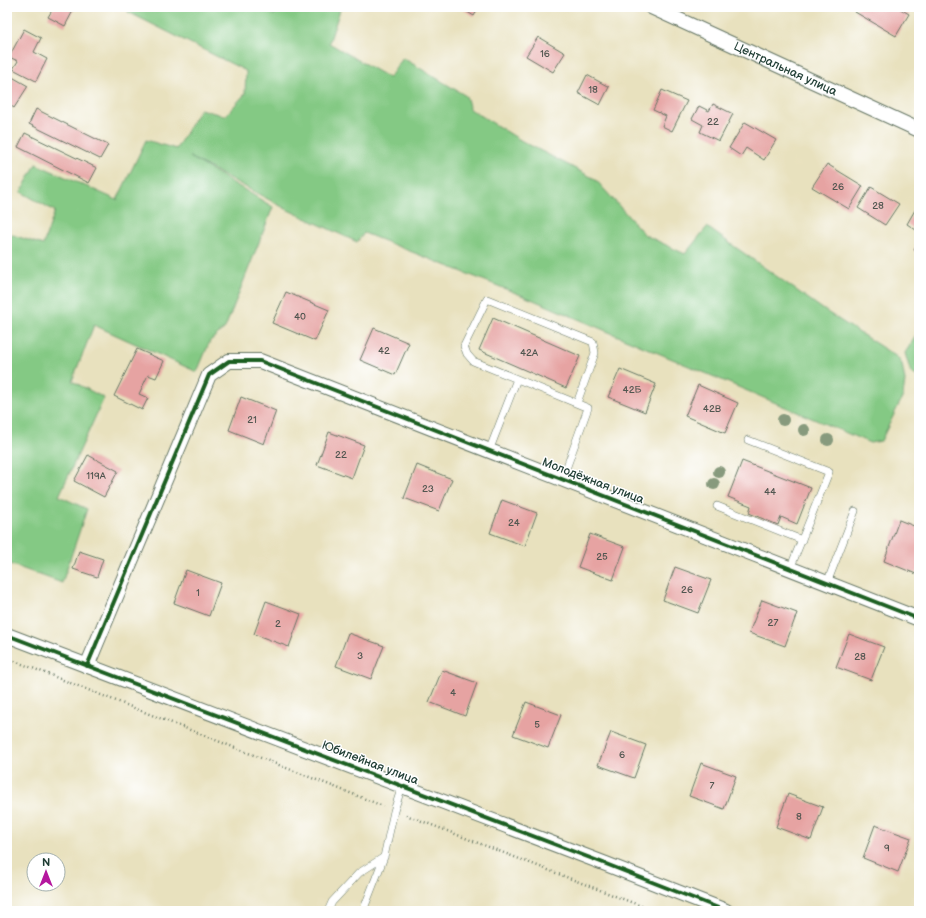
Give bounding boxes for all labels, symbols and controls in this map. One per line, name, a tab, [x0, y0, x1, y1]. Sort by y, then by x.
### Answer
street label: Центральная улица	[731, 39, 840, 99]
house number: 16	[540, 48, 550, 60]
house number: 18	[588, 84, 598, 96]
house number: 22	[707, 116, 719, 128]
house number: 26	[832, 181, 844, 193]
house number: 28	[872, 200, 884, 212]
house number: 40	[294, 311, 306, 323]
house number: 42	[378, 345, 390, 357]
house number: 42А	[520, 347, 539, 359]
house number: 42Б	[623, 384, 642, 396]
house number: 42В	[703, 403, 722, 415]
house number: 21	[247, 414, 257, 426]
house number: 22	[335, 449, 347, 461]
street label: Молодёжная улица	[540, 455, 646, 507]
house number: 119А	[86, 470, 107, 482]
house number: 23	[422, 483, 434, 495]
house number: 44	[764, 486, 776, 498]
house number: 24	[508, 517, 520, 529]
house number: 25	[596, 551, 608, 563]
house number: 26	[681, 584, 693, 596]
house number: 1	[196, 587, 200, 599]
house number: 27	[768, 617, 778, 629]
house number: 2	[275, 618, 281, 630]
house number: 3	[357, 650, 363, 662]
house number: 28	[854, 651, 866, 663]
house number: 4	[450, 687, 456, 699]
house number: 5	[534, 719, 540, 731]
street label: Юбилейная улица	[320, 738, 420, 788]
house number: 6	[619, 749, 625, 761]
house number: 7	[710, 780, 715, 792]
house number: 8	[796, 811, 802, 823]
house number: 9	[884, 842, 890, 854]
north arrow	[26, 852, 66, 892]
text: N	[42, 856, 50, 869]

